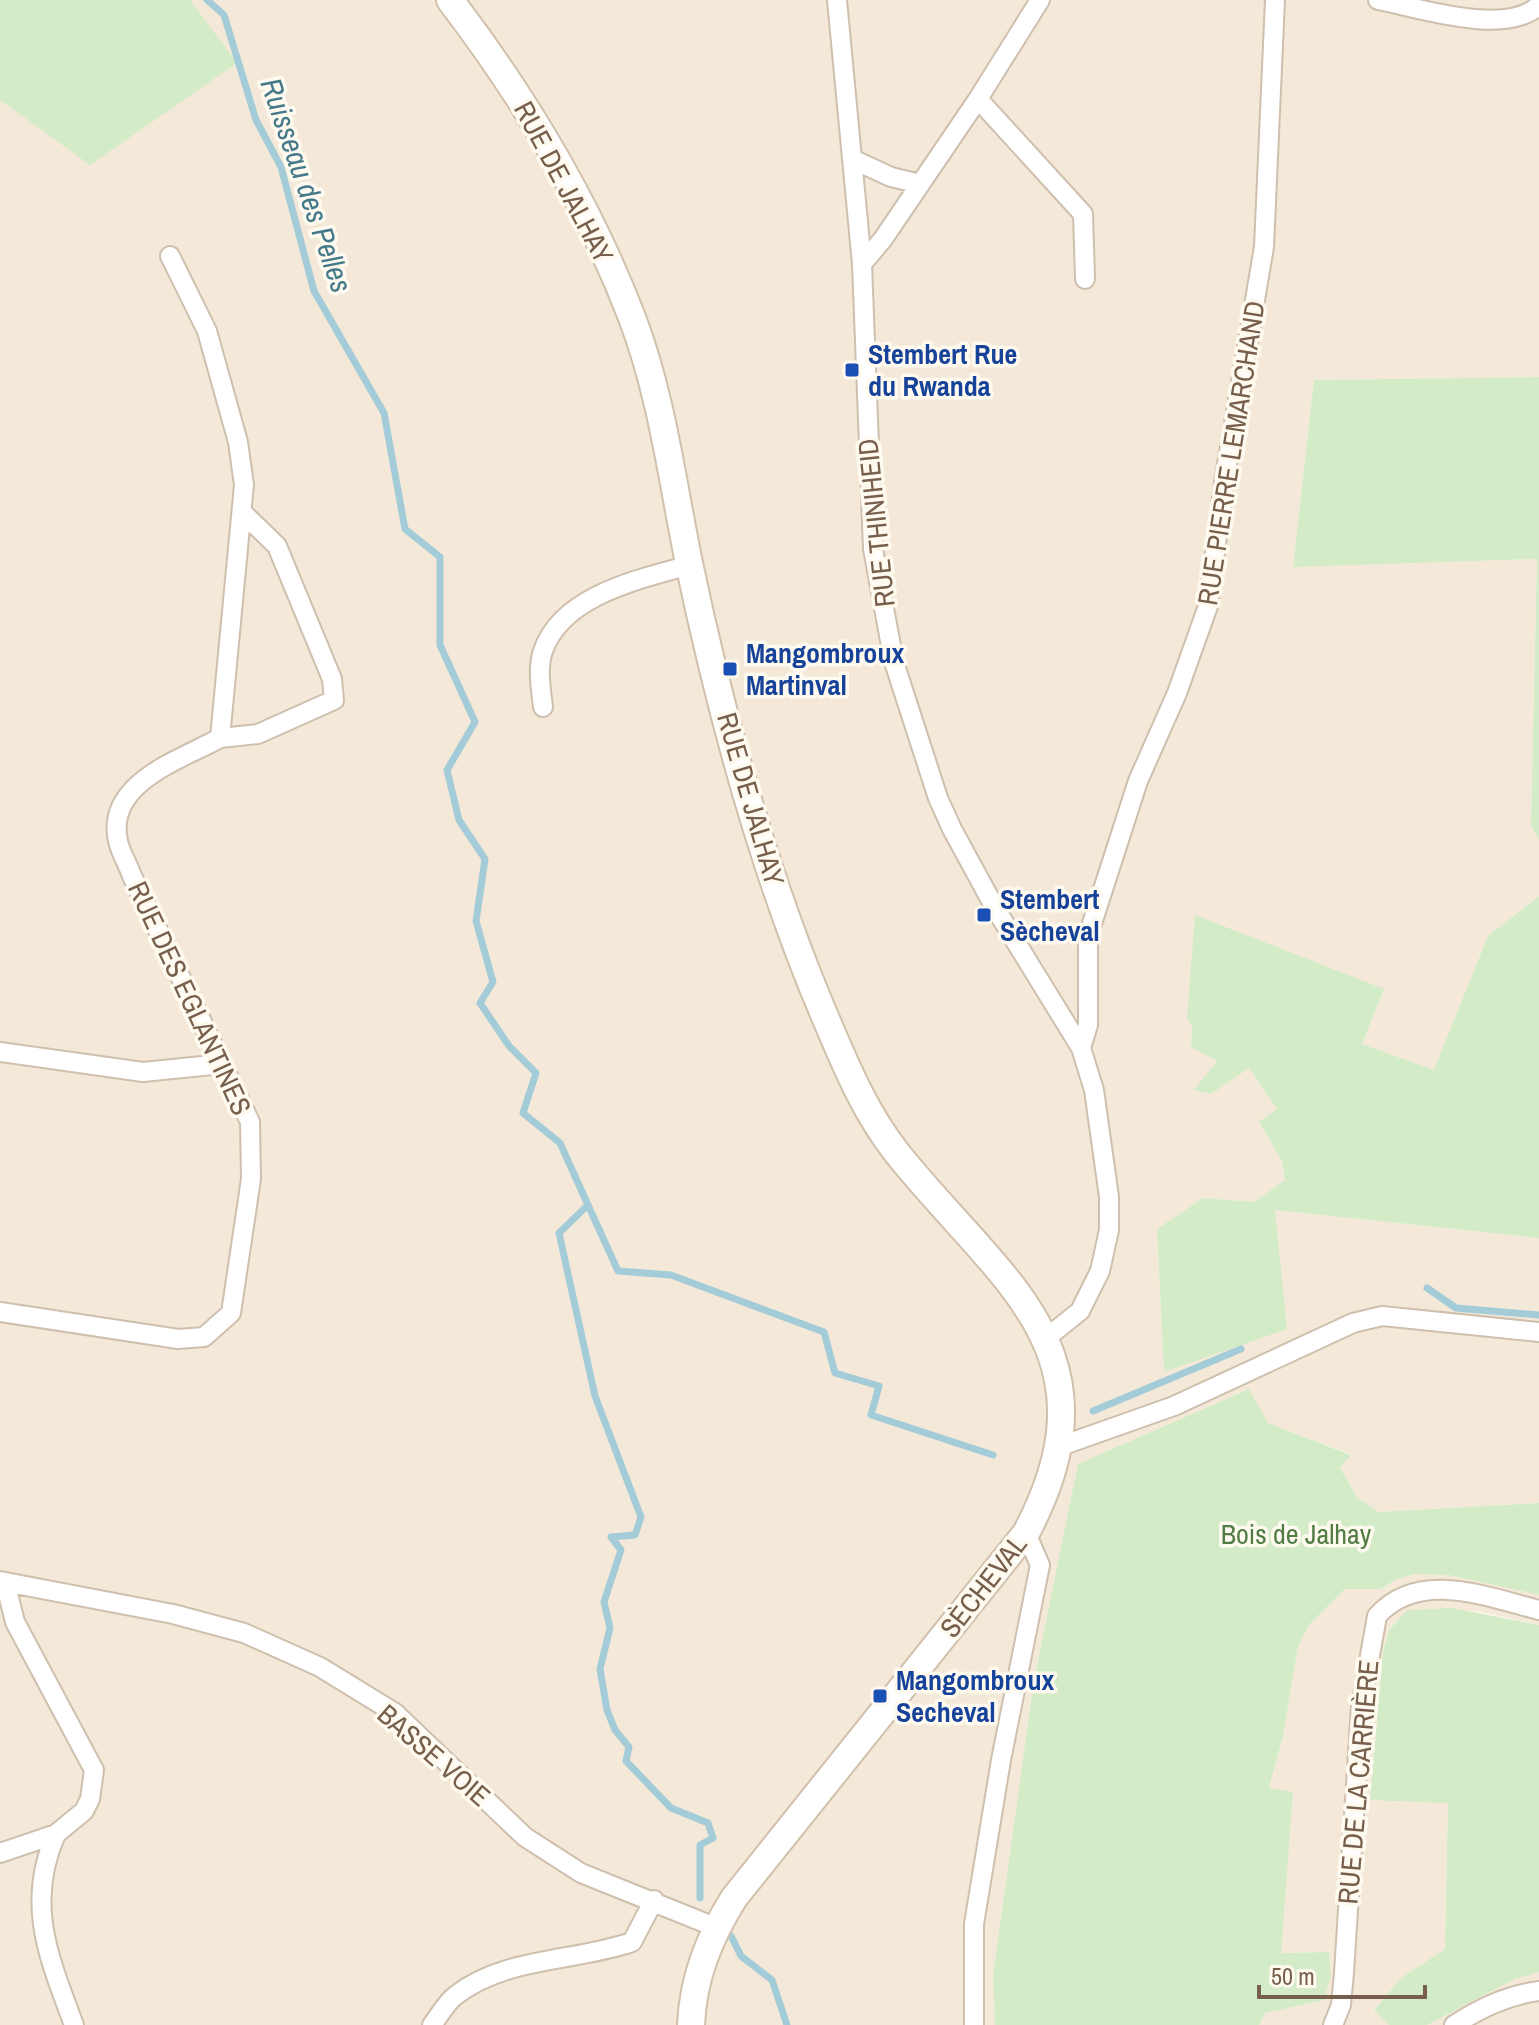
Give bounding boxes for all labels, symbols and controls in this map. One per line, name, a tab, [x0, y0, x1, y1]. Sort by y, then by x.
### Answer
water label: Ruisseau des Pelles	[252, 72, 362, 298]
street label: RUE DE JALHAY	[505, 94, 623, 270]
street label: RUE PIERRE LEMARCHAND	[1188, 298, 1274, 608]
place label: Stembert Rue du Rwanda	[868, 335, 1017, 405]
marker: Stembert Rue du Rwanda	[843, 361, 861, 379]
street label: RUE THINIHEID	[848, 437, 904, 609]
place label: Mangombroux Martinval	[746, 634, 904, 704]
marker: Mangombroux Martinval	[721, 660, 739, 678]
street label: RUE DE JALHAY	[708, 708, 794, 891]
street label: RUE DES EGLANTINES	[119, 875, 261, 1121]
place label: Stembert Sècheval	[1000, 880, 1100, 950]
marker: Stembert Sècheval	[975, 906, 993, 924]
park label: Bois de Jalhay	[1221, 1515, 1372, 1553]
street label: SÈCHEVAL	[931, 1527, 1035, 1645]
street label: RUE DE LA CARRIÈRE	[1328, 1658, 1388, 1906]
place label: Mangombroux Secheval	[896, 1661, 1054, 1731]
marker: Mangombroux Secheval	[871, 1687, 889, 1705]
street label: BASSE VOIE	[370, 1695, 498, 1815]
scale bar	[1259, 1949, 1425, 1999]
text: 50 m	[1271, 1960, 1315, 1992]

